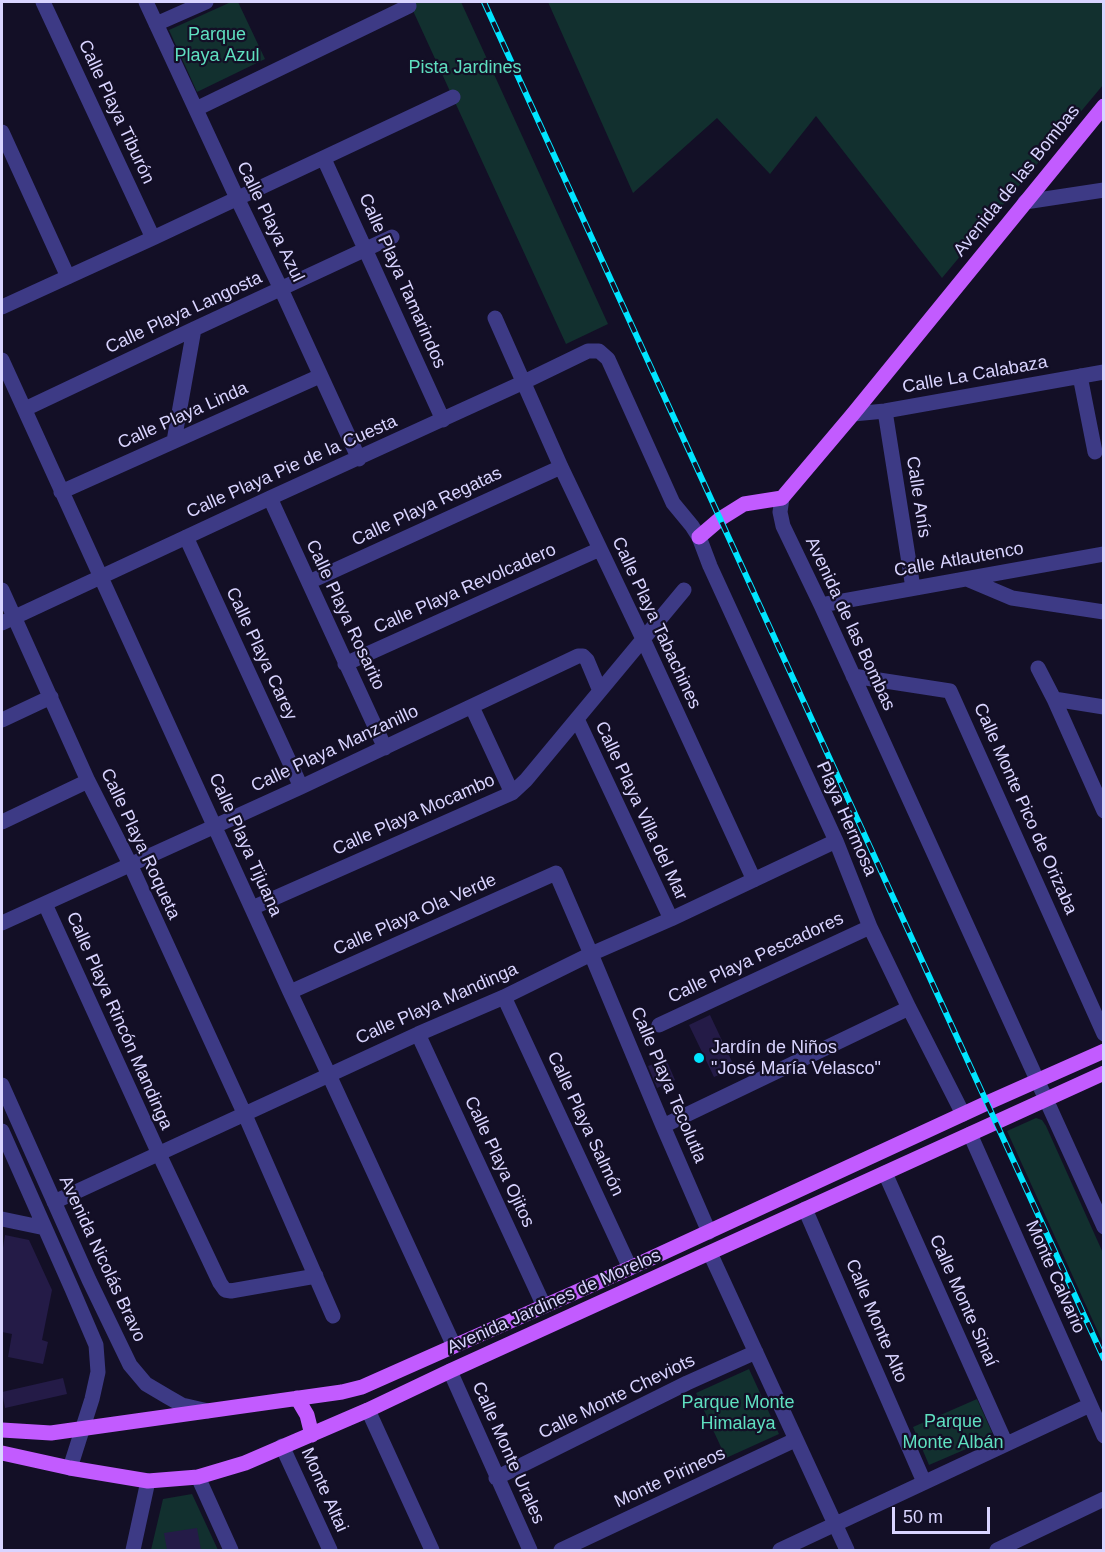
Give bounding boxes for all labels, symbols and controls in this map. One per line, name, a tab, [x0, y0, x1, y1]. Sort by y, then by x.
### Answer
park label: Parque Playa Azul	[174, 24, 260, 66]
street label: Calle Playa Tiburón	[73, 37, 159, 187]
park label: Pista Jardines	[408, 57, 522, 79]
street label: Avenida de las Bombas	[949, 101, 1085, 261]
street label: Calle Playa Azul	[232, 158, 308, 286]
street label: Calle Playa Tamarindos	[354, 190, 450, 372]
street label: Calle Playa Langosta	[102, 267, 266, 359]
street label: Calle La Calabaza	[901, 352, 1049, 398]
street label: Calle Playa Linda	[115, 378, 251, 454]
street label: Calle Playa Pie de la Cuesta	[183, 411, 401, 523]
street label: Calle Anís	[901, 455, 935, 539]
street label: Calle Playa Regatas	[349, 463, 505, 551]
street label: Calle Playa Tabachines	[607, 534, 705, 712]
street label: Avenida de las Bombas	[800, 534, 900, 714]
street label: Calle Playa Rosarito	[301, 537, 389, 693]
street label: Calle Atlautenco	[893, 538, 1025, 582]
street label: Calle Playa Revolcadero	[371, 539, 559, 639]
street label: Calle Playa Carey	[221, 584, 301, 724]
street label: Calle Monte Pico de Orizaba	[969, 700, 1081, 918]
street label: Calle Playa Manzanillo	[248, 701, 422, 797]
street label: Calle Playa Villa del Mar	[590, 718, 692, 904]
street label: Playa Hermosa	[811, 758, 881, 880]
street label: Calle Playa Roqueta	[96, 765, 184, 923]
street label: Calle Playa Tijuana	[204, 770, 286, 920]
street label: Calle Playa Mocambo	[330, 770, 498, 860]
street label: Calle Playa Ola Verde	[330, 869, 500, 961]
street label: Calle Playa Pescadores	[665, 908, 847, 1008]
street label: Calle Playa Rincón Mandinga	[61, 909, 177, 1133]
street label: Calle Playa Mandinga	[353, 959, 521, 1049]
street label: Calle Playa Tecolutla	[625, 1004, 711, 1166]
place label: Jardín de Niños "José María Velasco"	[711, 1037, 881, 1080]
street label: Calle Playa Salmón	[542, 1048, 628, 1200]
marker: Jardín de Niños "José María Velasco"	[692, 1051, 706, 1065]
street label: Calle Playa Ojitos	[459, 1093, 539, 1231]
street label: Avenida Nicolás Bravo	[54, 1173, 150, 1345]
street label: Monte Calvario	[1021, 1217, 1089, 1337]
street label: Calle Monte Sinaí	[924, 1232, 1002, 1370]
street label: Avenida Jardines de Morelos	[444, 1245, 664, 1359]
street label: Calle Monte Alto	[840, 1256, 912, 1386]
street label: Calle Monte Cheviots	[535, 1350, 699, 1444]
street label: Calle Monte Urales	[467, 1379, 549, 1527]
park label: Parque Monte Himalaya	[681, 1392, 795, 1434]
park label: Parque Monte Albán	[902, 1411, 1004, 1454]
street label: Monte Pirineos	[611, 1443, 729, 1513]
street label: Monte Altai	[296, 1444, 352, 1536]
scale bar	[895, 1495, 992, 1533]
text: 50 m	[903, 1507, 943, 1527]

